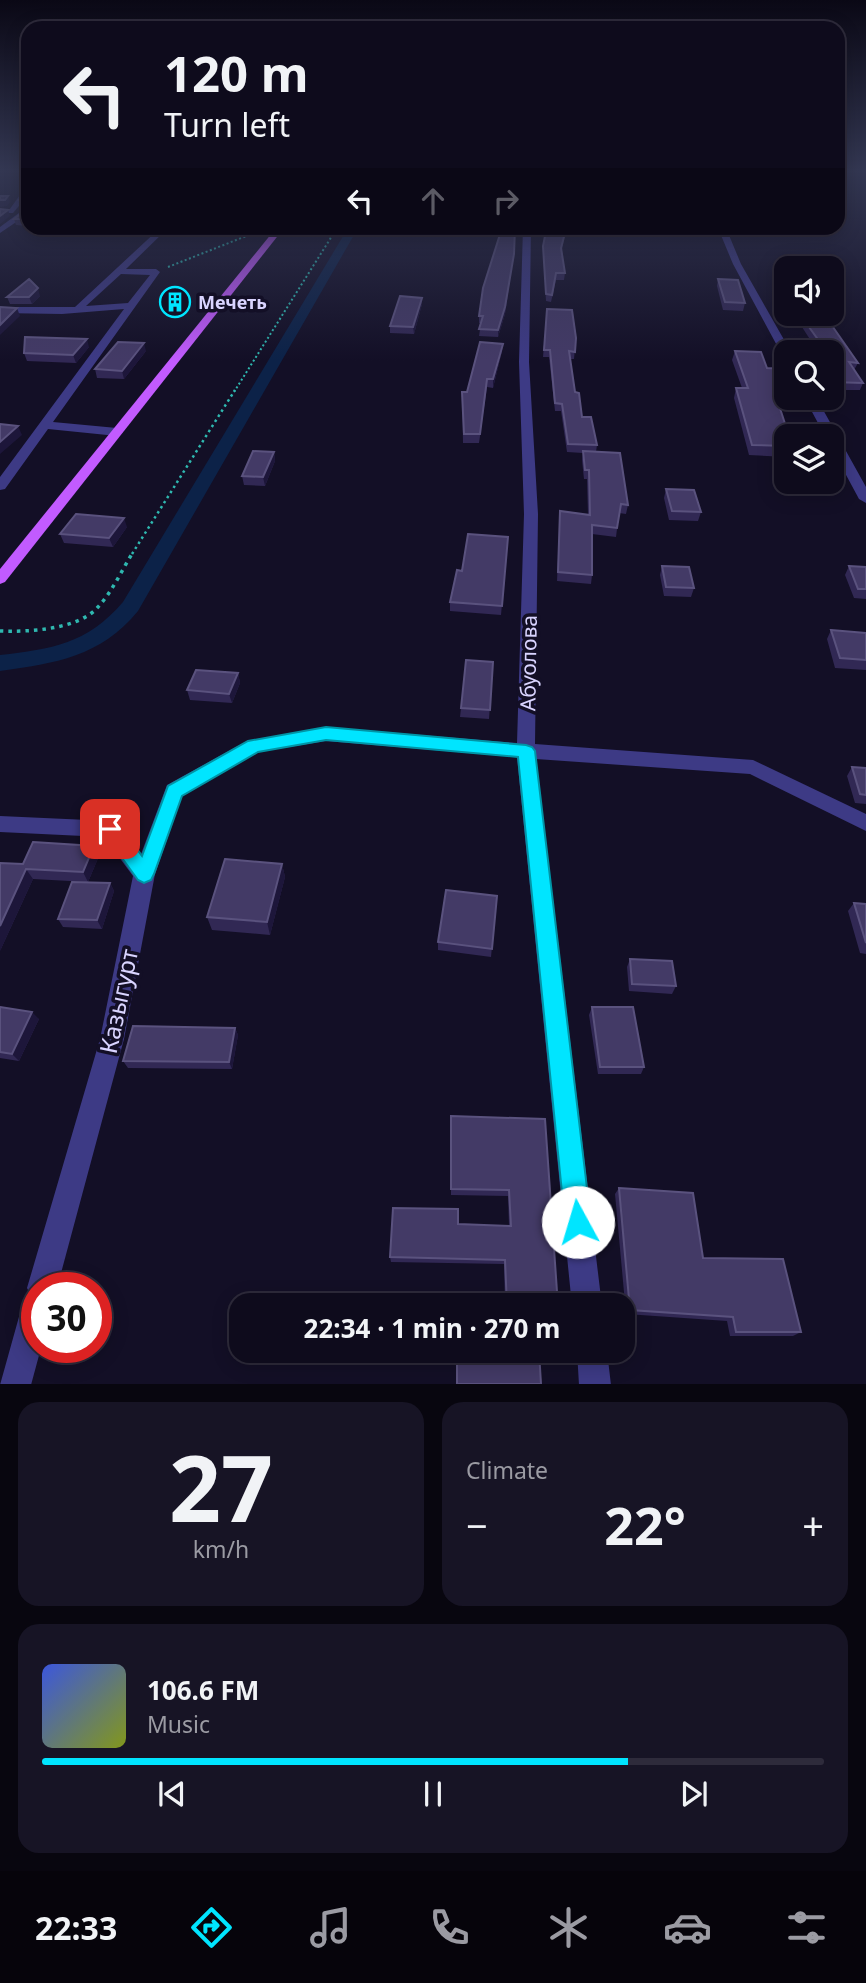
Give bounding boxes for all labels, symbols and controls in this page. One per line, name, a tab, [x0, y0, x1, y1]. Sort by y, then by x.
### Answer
text: 120 m	[164, 40, 309, 106]
icon: left	[49, 49, 140, 140]
text: Turn left	[164, 103, 290, 146]
icon: left	[341, 182, 379, 220]
icon: ahead	[414, 182, 452, 220]
icon: right	[487, 182, 525, 220]
map controls	[774, 256, 844, 494]
button: sound	[774, 256, 844, 326]
building icon: Мечеть	[158, 285, 192, 319]
place label: Мечеть	[198, 290, 267, 314]
button: search	[774, 340, 844, 410]
button: layers	[774, 424, 844, 494]
street label: Абуолова	[513, 615, 543, 711]
pin	[80, 799, 140, 859]
icon: arrive	[91, 810, 129, 848]
street label: Казыгурт	[91, 946, 145, 1056]
position arrow	[541, 1185, 615, 1259]
speed limit sign: 30	[21, 1272, 112, 1363]
text: 22:34 · 1 min · 270 m	[304, 1310, 560, 1346]
text: 27	[169, 1425, 273, 1549]
text: Climate	[466, 1454, 548, 1486]
text: 22°	[604, 1489, 686, 1560]
text: −	[466, 1499, 488, 1551]
text: +	[802, 1499, 824, 1551]
text: km/h	[193, 1533, 249, 1565]
text: 106.6 FM	[147, 1672, 259, 1708]
text: Music	[147, 1708, 210, 1740]
icon: previous	[153, 1775, 191, 1813]
icon: pause	[414, 1775, 452, 1813]
icon: next	[675, 1775, 713, 1813]
icon: directions	[187, 1903, 236, 1952]
icon: music	[306, 1903, 355, 1952]
icon: phone	[425, 1903, 474, 1952]
icon: climate	[544, 1903, 593, 1952]
icon: car	[663, 1903, 712, 1952]
icon: filters	[782, 1903, 831, 1952]
text: 22:33	[35, 1906, 117, 1949]

